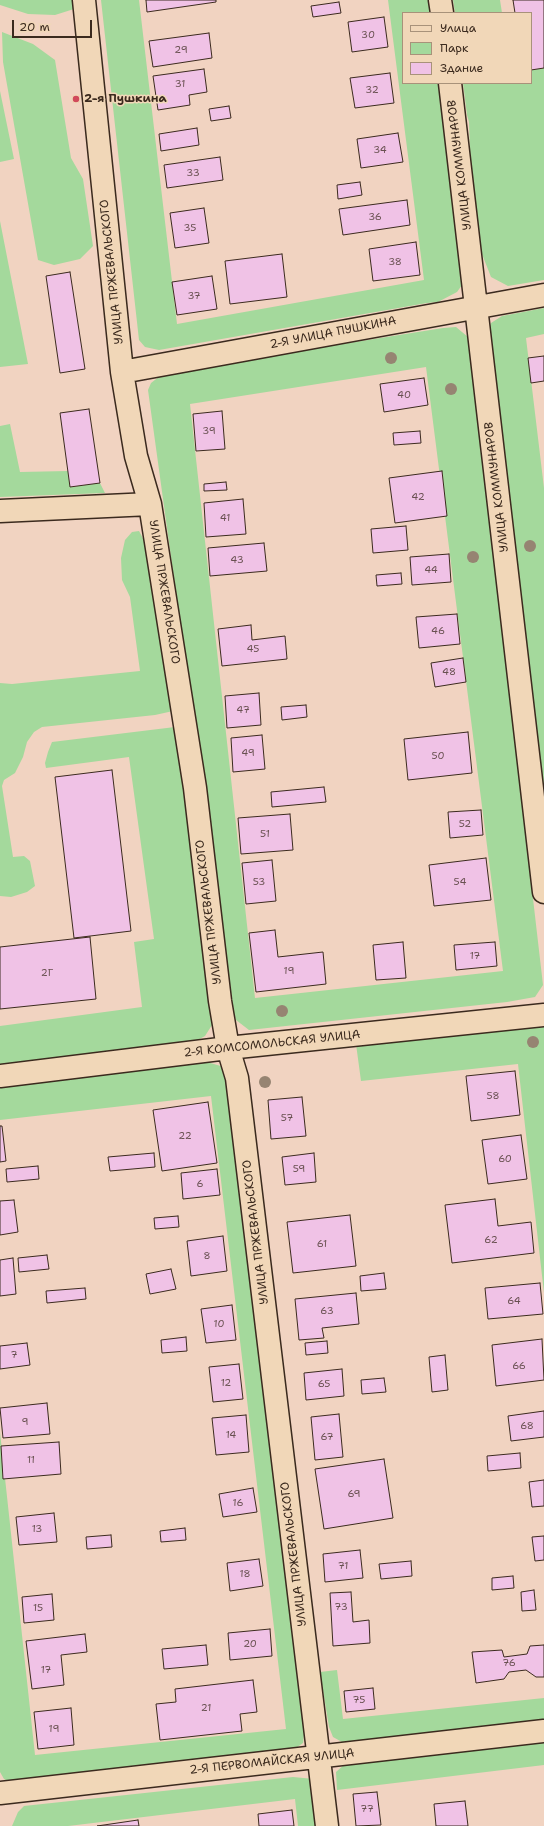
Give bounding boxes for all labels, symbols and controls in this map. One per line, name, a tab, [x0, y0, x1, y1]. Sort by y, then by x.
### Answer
scale bar	[14, 12, 94, 38]
legend	[402, 12, 532, 84]
text: 20 m	[19, 19, 50, 35]
text: Улица	[440, 20, 476, 36]
house number: 30	[361, 29, 375, 41]
text: Парк	[440, 40, 468, 56]
house number: 29	[174, 44, 188, 56]
text: Здание	[440, 60, 483, 76]
house number: 31	[175, 78, 185, 90]
house number: 32	[365, 84, 379, 96]
place label: 2-я Пушкина	[84, 92, 167, 106]
marker: 2-я Пушкина	[71, 94, 81, 104]
street label: УЛИЦА КОММУНАРОВ	[445, 99, 475, 231]
house number: 34	[373, 144, 387, 156]
house number: 33	[186, 167, 200, 179]
street label: УЛИЦА ПРЖЕВАЛЬСКОГО	[97, 199, 127, 345]
house number: 36	[368, 211, 382, 223]
house number: 35	[184, 222, 196, 234]
house number: 38	[388, 256, 402, 268]
house number: 37	[187, 290, 201, 302]
street label: 2-Я УЛИЦА ПУШКИНА	[269, 314, 397, 352]
house number: 40	[397, 389, 411, 401]
street label: УЛИЦА КОММУНАРОВ	[482, 421, 512, 553]
house number: 39	[202, 425, 216, 437]
house number: 42	[411, 491, 425, 503]
house number: 41	[220, 512, 230, 524]
street label: УЛИЦА ПРЖЕВАЛЬСКОГО	[145, 519, 183, 665]
house number: 43	[230, 554, 244, 566]
house number: 44	[424, 564, 438, 576]
house number: 46	[431, 625, 445, 637]
house number: 45	[247, 643, 259, 655]
house number: 48	[442, 666, 456, 678]
house number: 47	[236, 704, 250, 716]
house number: 49	[241, 747, 255, 759]
house number: 50	[431, 750, 445, 762]
house number: 52	[459, 818, 471, 830]
house number: 51	[260, 828, 270, 840]
street label: УЛИЦА ПРЖЕВАЛЬСКОГО	[193, 839, 225, 985]
house number: 53	[253, 876, 265, 888]
house number: 54	[454, 876, 466, 888]
house number: 17	[470, 950, 480, 962]
house number: 19	[284, 965, 294, 977]
house number: 2Г	[41, 967, 53, 979]
street label: 2-Я КОМСОМОЛЬСКАЯ УЛИЦА	[183, 1028, 361, 1060]
house number: 58	[487, 1090, 499, 1102]
house number: 57	[281, 1112, 293, 1124]
house number: 22	[178, 1130, 192, 1142]
house number: 60	[498, 1153, 512, 1165]
street label: УЛИЦА ПРЖЕВАЛЬСКОГО	[240, 1159, 272, 1305]
house number: 59	[293, 1163, 305, 1175]
house number: 6	[197, 1178, 203, 1190]
house number: 62	[484, 1234, 498, 1246]
house number: 61	[317, 1238, 327, 1250]
house number: 8	[204, 1250, 210, 1262]
house number: 64	[507, 1295, 521, 1307]
house number: 63	[320, 1305, 334, 1317]
house number: 10	[214, 1318, 224, 1330]
house number: 7	[11, 1349, 17, 1361]
house number: 66	[512, 1360, 526, 1372]
house number: 12	[221, 1377, 231, 1389]
house number: 65	[318, 1378, 330, 1390]
house number: 9	[22, 1416, 28, 1428]
house number: 68	[520, 1420, 534, 1432]
house number: 14	[226, 1429, 236, 1441]
house number: 67	[321, 1431, 333, 1443]
house number: 11	[27, 1454, 35, 1466]
street label: УЛИЦА ПРЖЕВАЛЬСКОГО	[278, 1481, 310, 1627]
house number: 69	[347, 1488, 361, 1500]
house number: 16	[233, 1497, 243, 1509]
house number: 13	[32, 1523, 42, 1535]
house number: 71	[338, 1560, 348, 1572]
house number: 18	[239, 1568, 251, 1580]
house number: 73	[334, 1601, 348, 1613]
house number: 15	[33, 1602, 43, 1614]
house number: 20	[243, 1638, 257, 1650]
house number: 76	[502, 1657, 516, 1669]
house number: 17	[41, 1664, 51, 1676]
house number: 75	[353, 1694, 365, 1706]
house number: 21	[201, 1702, 211, 1714]
house number: 19	[49, 1723, 59, 1735]
street label: 2-Я ПЕРВОМАЙСКАЯ УЛИЦА	[189, 1746, 355, 1778]
house number: 77	[360, 1803, 374, 1815]

